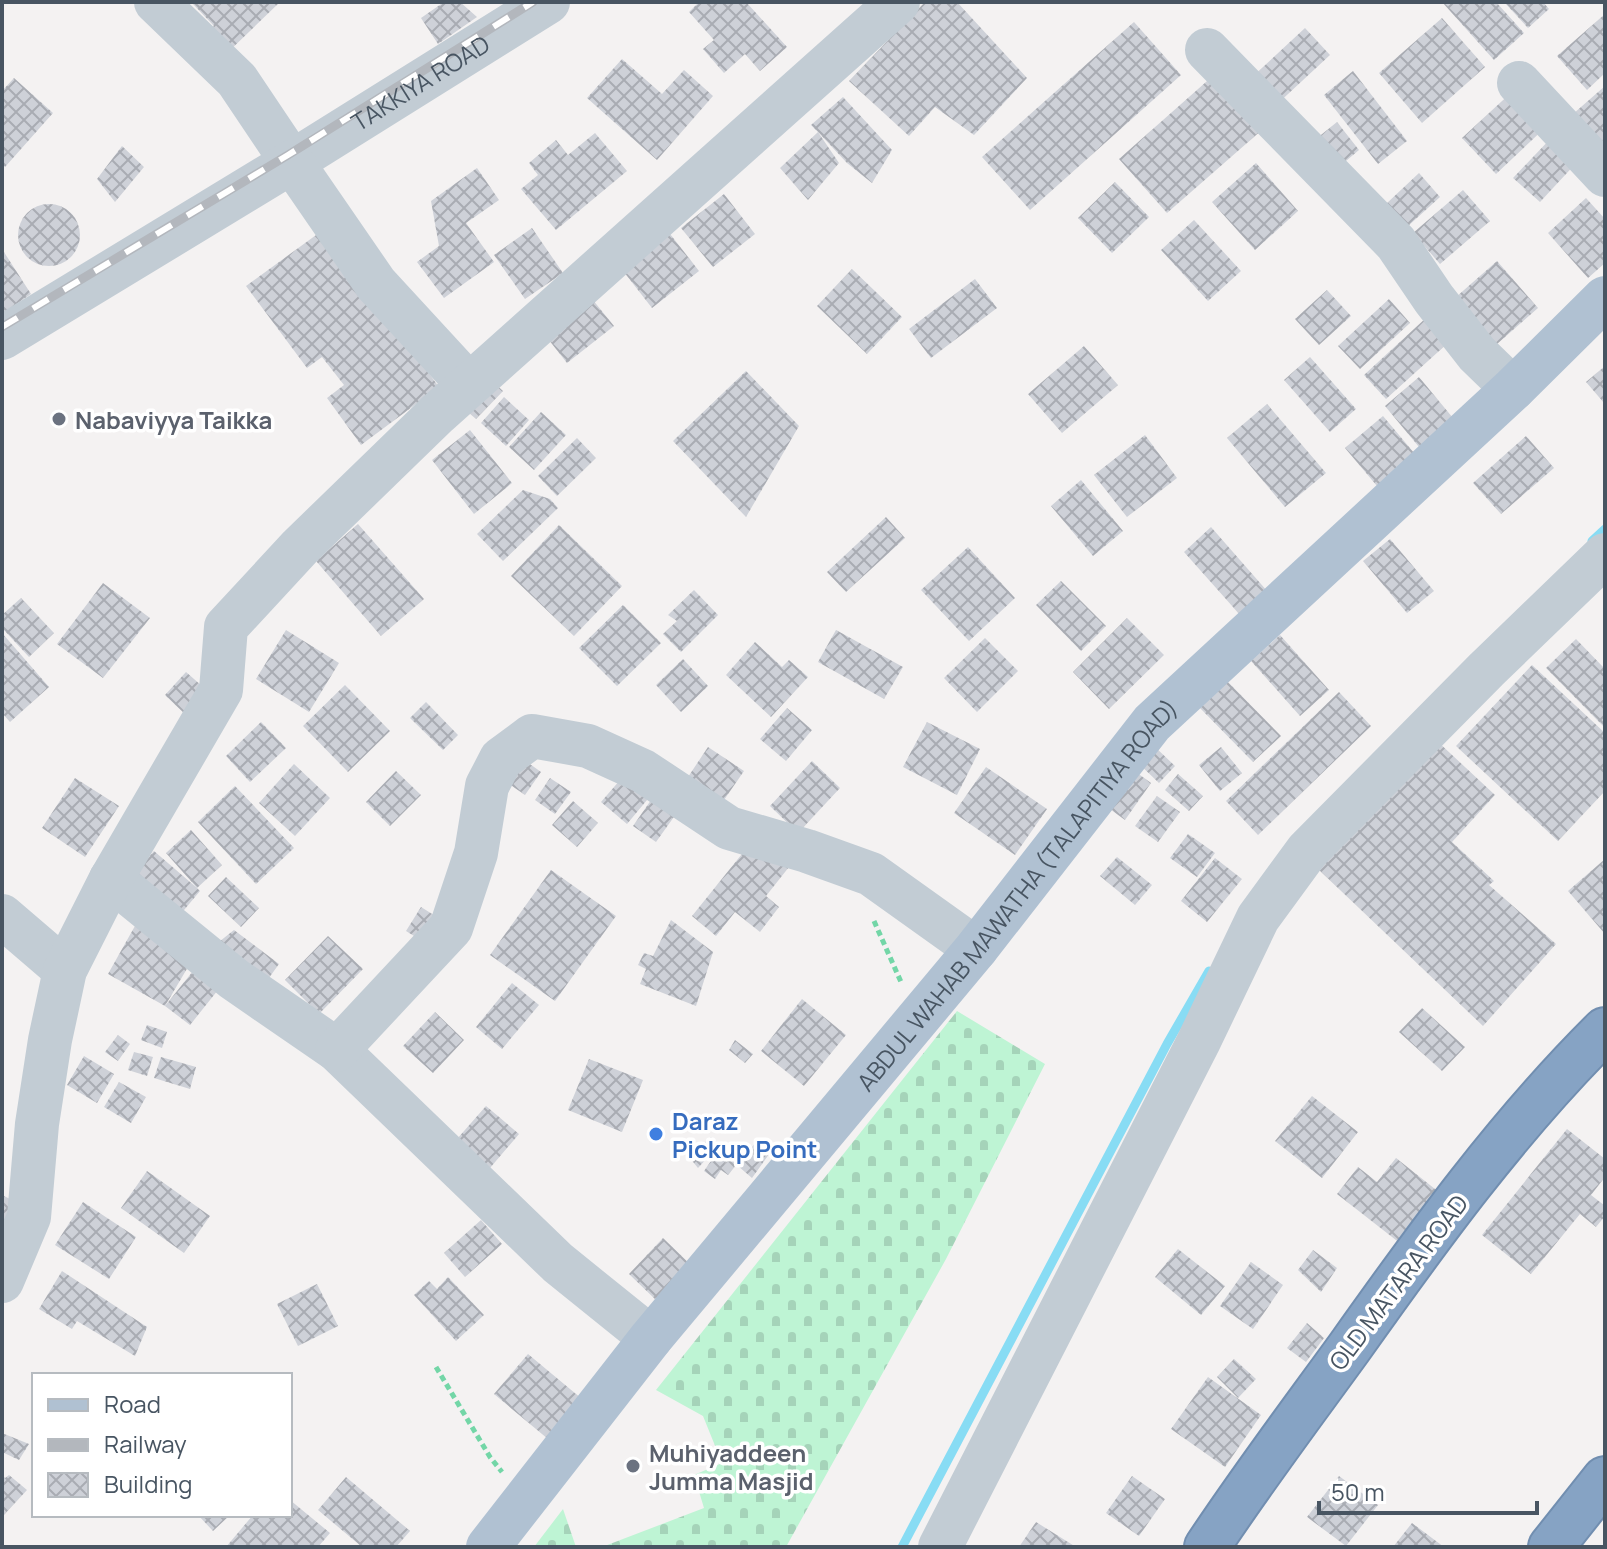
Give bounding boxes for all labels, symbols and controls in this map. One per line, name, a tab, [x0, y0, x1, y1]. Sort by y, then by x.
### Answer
street label: TAKKIYA ROAD	[344, 26, 495, 138]
place label: Nabaviyya Taikka	[75, 403, 272, 436]
marker: Nabaviyya Taikka	[50, 410, 68, 428]
street label: ABDUL WAHAB MAWATHA (TALAPITIYA ROAD)	[848, 691, 1184, 1097]
place label: Daraz Pickup Point	[672, 1104, 817, 1165]
marker: Daraz Pickup Point	[647, 1125, 665, 1143]
street label: OLD MATARA ROAD	[1321, 1187, 1475, 1377]
legend	[32, 1373, 292, 1517]
text: Road	[104, 1387, 161, 1420]
text: Railway	[104, 1427, 187, 1460]
place label: Muhiyaddeen Jumma Masjid	[649, 1436, 814, 1497]
marker: Muhiyaddeen Jumma Masjid	[624, 1457, 642, 1475]
scale bar	[1319, 1465, 1537, 1515]
text: Building	[104, 1467, 192, 1500]
text: 50 m	[1331, 1475, 1385, 1508]

